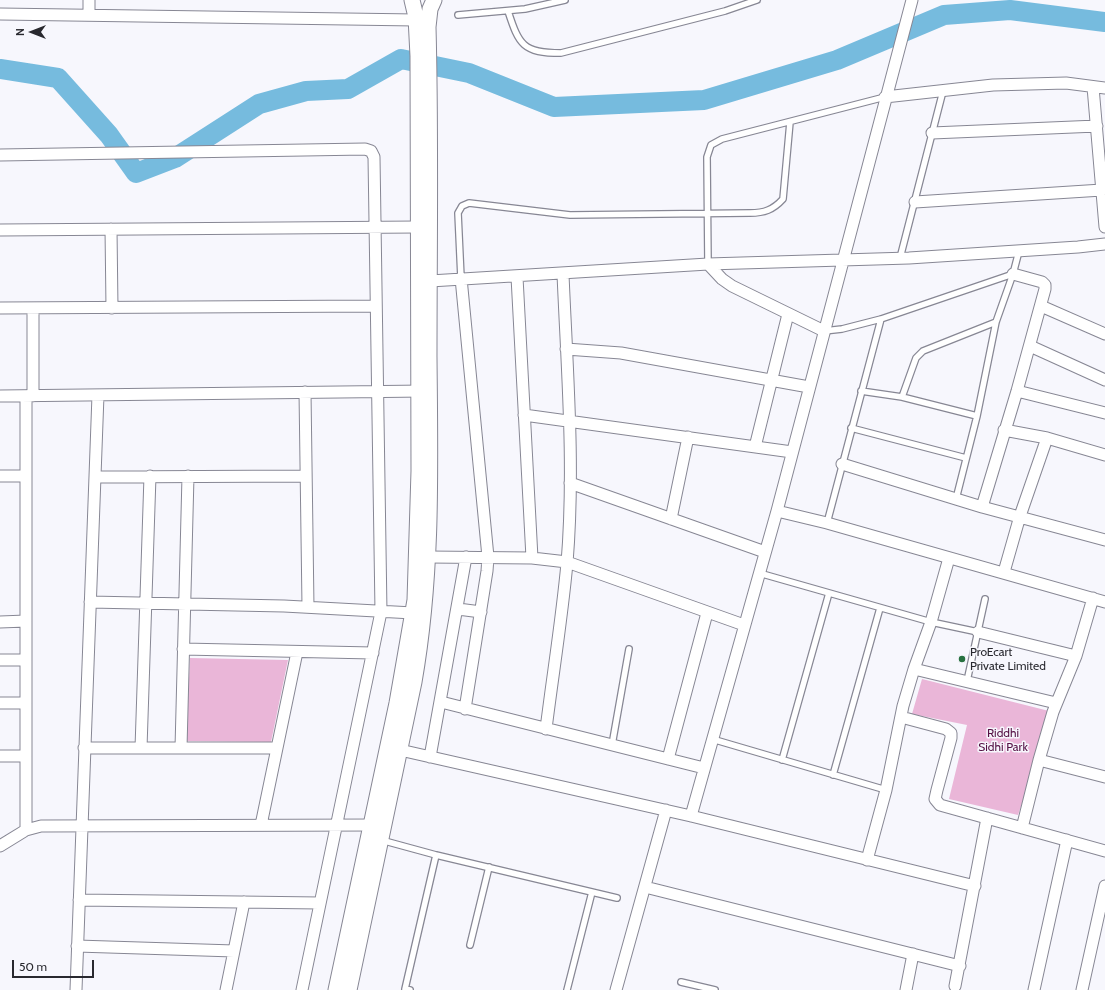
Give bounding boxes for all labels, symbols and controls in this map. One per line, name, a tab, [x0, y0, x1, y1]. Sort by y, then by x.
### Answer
north arrow	[12, 12, 52, 52]
text: N	[13, 28, 27, 36]
place label: ProEcart Private Limited	[970, 645, 1046, 673]
marker: ProEcart Private Limited	[957, 654, 967, 664]
park label: Riddhi Sidhi Park	[978, 726, 1028, 754]
scale bar	[14, 952, 96, 978]
text: 50 m	[19, 959, 47, 974]

